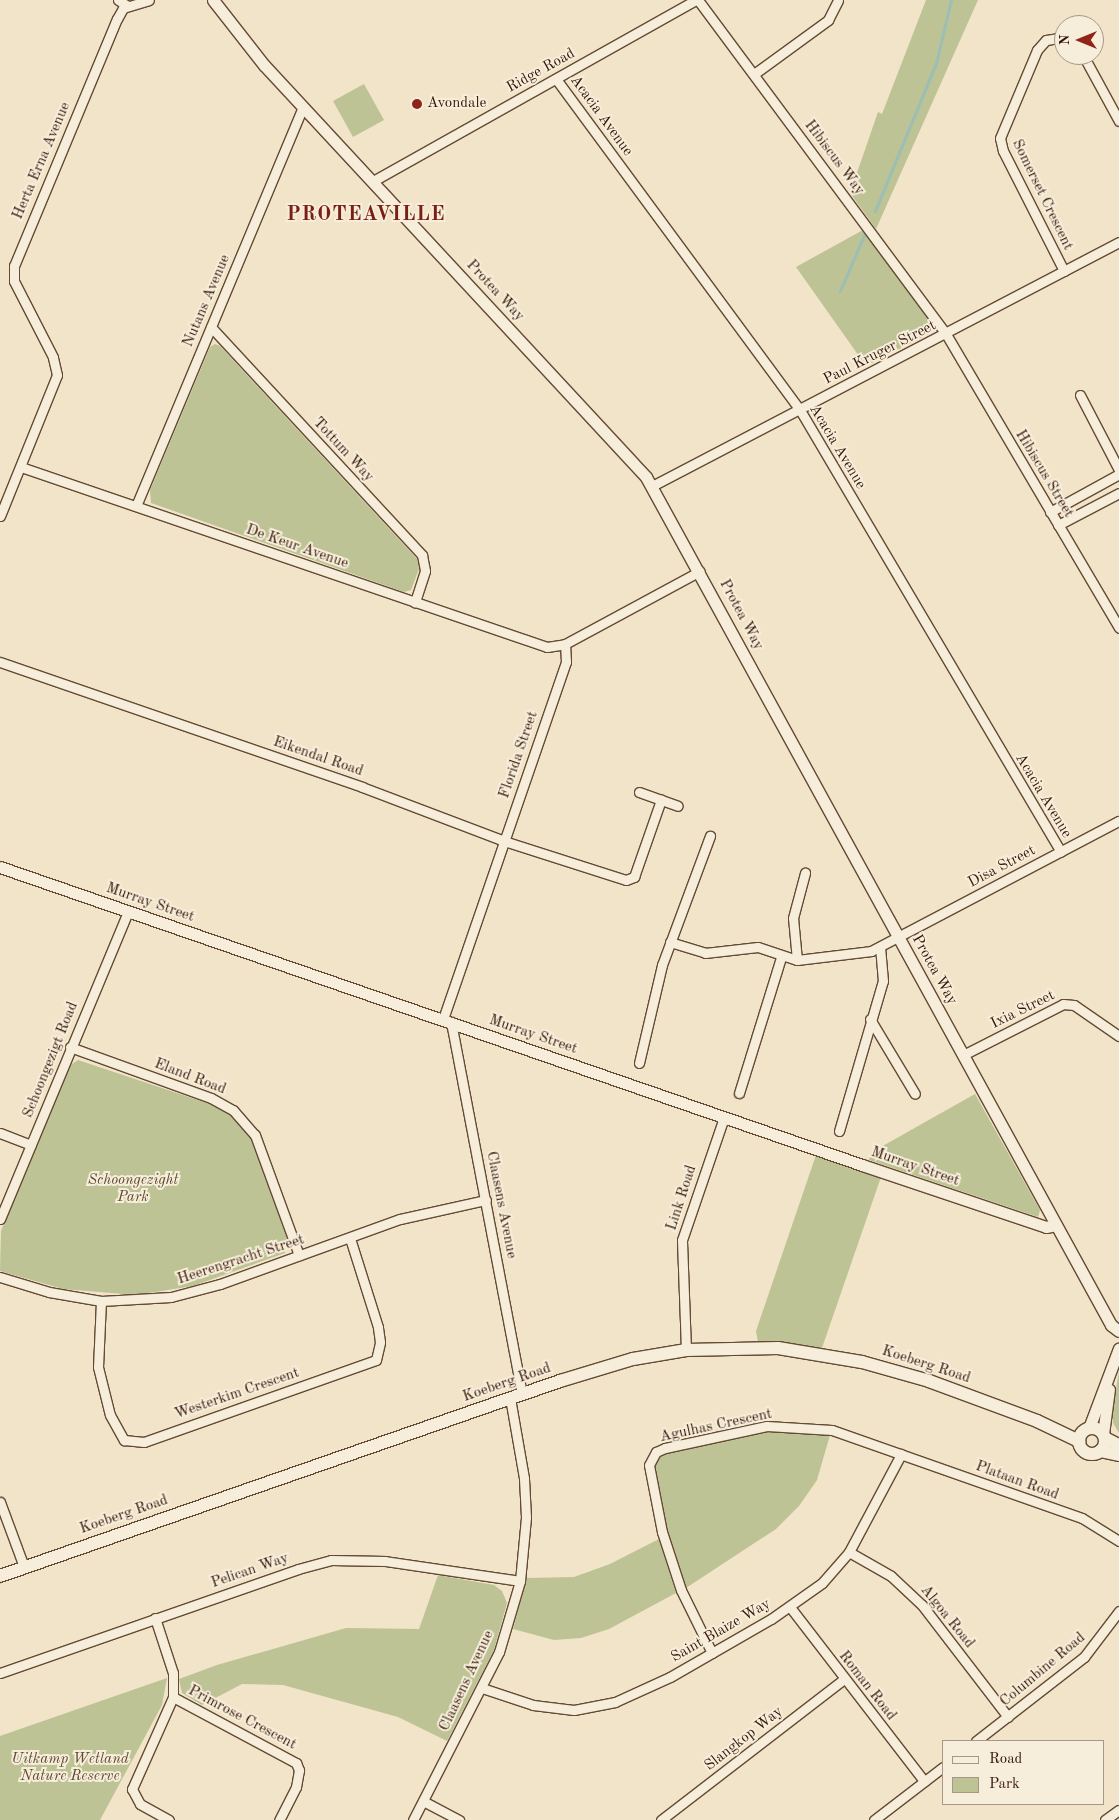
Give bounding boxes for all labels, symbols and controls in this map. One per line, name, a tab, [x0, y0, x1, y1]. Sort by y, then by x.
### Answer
north arrow	[1054, 15, 1104, 65]
text: N	[1058, 35, 1072, 45]
street label: Ridge Road	[504, 45, 578, 97]
street label: Acacia Avenue	[566, 72, 636, 160]
place label: Avondale	[427, 95, 486, 113]
marker: Avondale	[411, 98, 423, 110]
street label: Herta Erna Avenue	[9, 100, 75, 222]
street label: Hibiscus Way	[800, 117, 868, 199]
street label: Somerset Crescent	[1007, 137, 1077, 253]
district label: PROTEAVILLE	[285, 203, 447, 227]
street label: Nutans Avenue	[179, 252, 235, 350]
street label: Protea Way	[462, 257, 528, 325]
street label: Paul Kruger Street	[821, 317, 939, 389]
street label: Acacia Avenue	[805, 402, 869, 492]
street label: Tottum Way	[309, 414, 377, 486]
street label: Hibiscus Street	[1011, 427, 1077, 521]
street label: De Keur Avenue	[243, 521, 351, 573]
street label: Protea Way	[715, 577, 767, 653]
street label: Florida Street	[496, 709, 542, 801]
street label: Eikendal Road	[271, 733, 365, 781]
street label: Acacia Avenue	[1011, 751, 1075, 841]
street label: Disa Street	[965, 842, 1039, 892]
street label: Murray Street	[104, 880, 196, 926]
street label: Protea Way	[907, 932, 961, 1008]
street label: Ixia Street	[988, 987, 1058, 1033]
street label: Schoongezigt Road	[20, 999, 82, 1121]
street label: Murray Street	[487, 1012, 579, 1058]
street label: Eland Road	[152, 1055, 228, 1099]
street label: Murray Street	[869, 1144, 961, 1190]
street label: Claasens Avenue	[482, 1150, 520, 1260]
street label: Link Road	[663, 1163, 701, 1233]
park label: Schoongezight Park	[88, 1171, 178, 1206]
street label: Heerengracht Street	[175, 1231, 307, 1289]
street label: Koeberg Road	[879, 1342, 973, 1388]
street label: Koeberg Road	[461, 1359, 553, 1407]
street label: Westerkim Crescent	[172, 1364, 302, 1424]
street label: Agulhas Crescent	[658, 1405, 774, 1447]
street label: Plataan Road	[973, 1458, 1061, 1504]
street label: Koeberg Road	[78, 1491, 170, 1539]
street label: Pelican Way	[209, 1549, 291, 1593]
street label: Algoa Road	[916, 1582, 978, 1652]
street label: Saint Blaize Way	[668, 1595, 774, 1667]
street label: Claasens Avenue	[436, 1628, 498, 1734]
street label: Columbine Road	[997, 1629, 1089, 1711]
street label: Roman Road	[834, 1648, 900, 1724]
street label: Primrose Crescent	[185, 1682, 299, 1754]
street label: Slangkop Way	[701, 1703, 787, 1775]
legend	[942, 1740, 1104, 1805]
park label: Uitkamp Wetland Nature Reserve	[11, 1750, 129, 1785]
text: Road	[989, 1752, 1022, 1767]
text: Park	[989, 1777, 1020, 1792]

